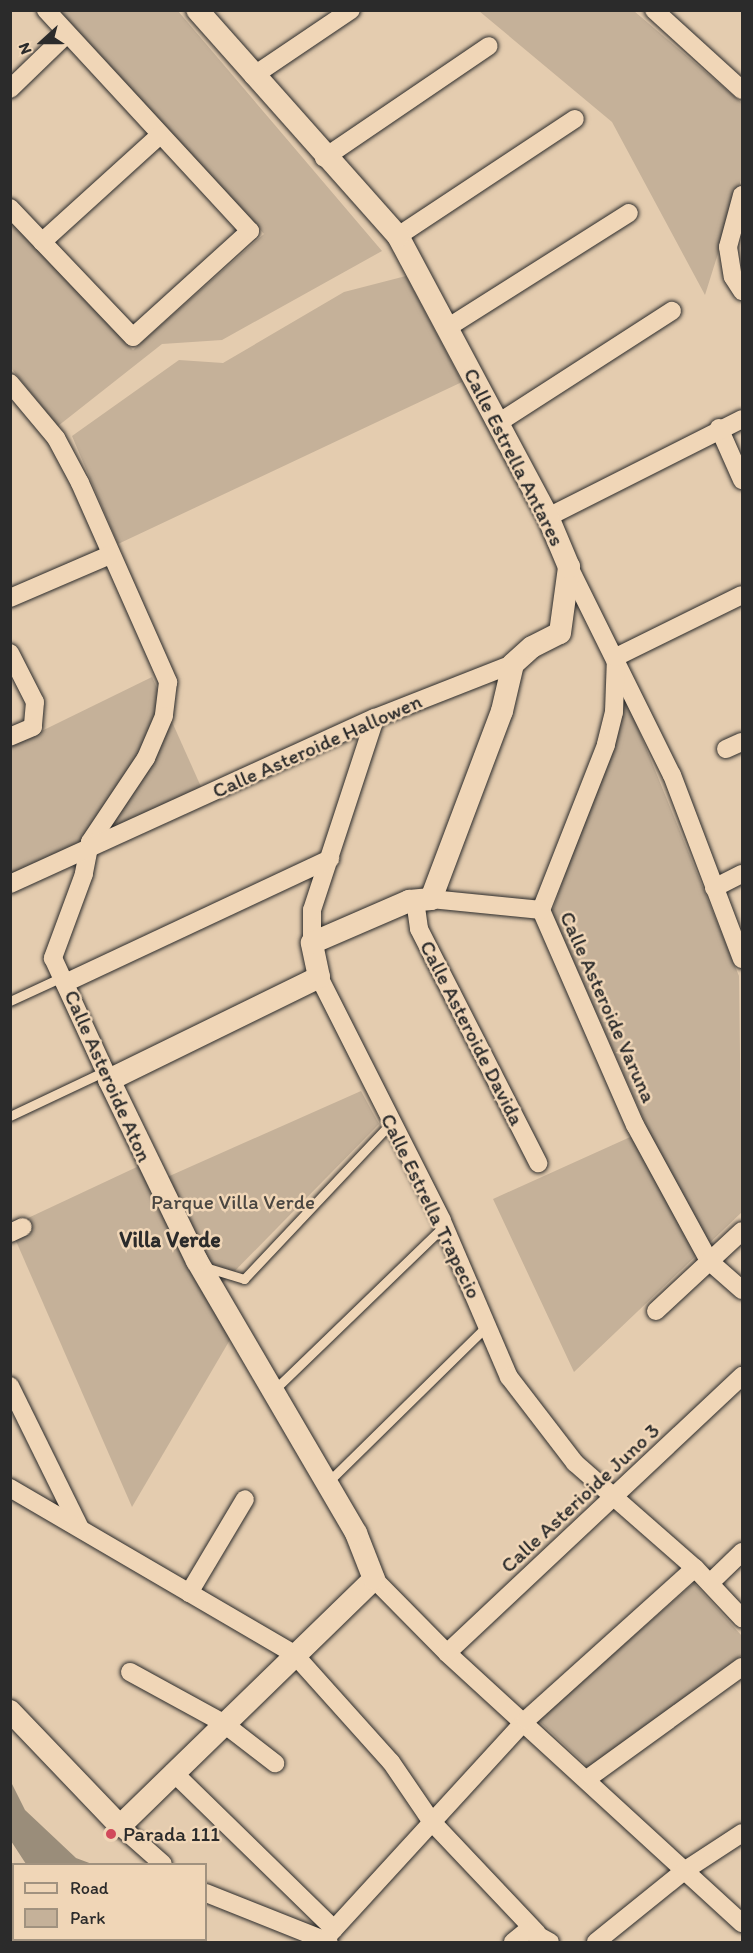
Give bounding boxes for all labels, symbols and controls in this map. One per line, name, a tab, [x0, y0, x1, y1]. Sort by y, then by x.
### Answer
north arrow	[12, 12, 72, 72]
text: N	[14, 40, 36, 57]
street label: Calle Estrella Antares	[458, 364, 570, 550]
street label: Calle Asteroide Hallowen	[208, 688, 426, 804]
street label: Calle Asteroide Varuna	[554, 908, 662, 1106]
street label: Calle Asteroide Davida	[414, 936, 530, 1130]
street label: Calle Asteroide Aton	[59, 986, 157, 1166]
street label: Calle Estrella Trapecio	[376, 1110, 486, 1302]
park label: Parque Villa Verde	[151, 1189, 315, 1215]
district label: Villa Verde	[120, 1227, 220, 1253]
street label: Calle Asterioide Juno 3	[495, 1418, 665, 1578]
place label: Parada 111	[123, 1821, 220, 1847]
marker: Parada 111	[104, 1827, 118, 1841]
legend	[12, 1863, 207, 1941]
text: Road	[70, 1877, 109, 1899]
text: Park	[70, 1907, 105, 1929]

